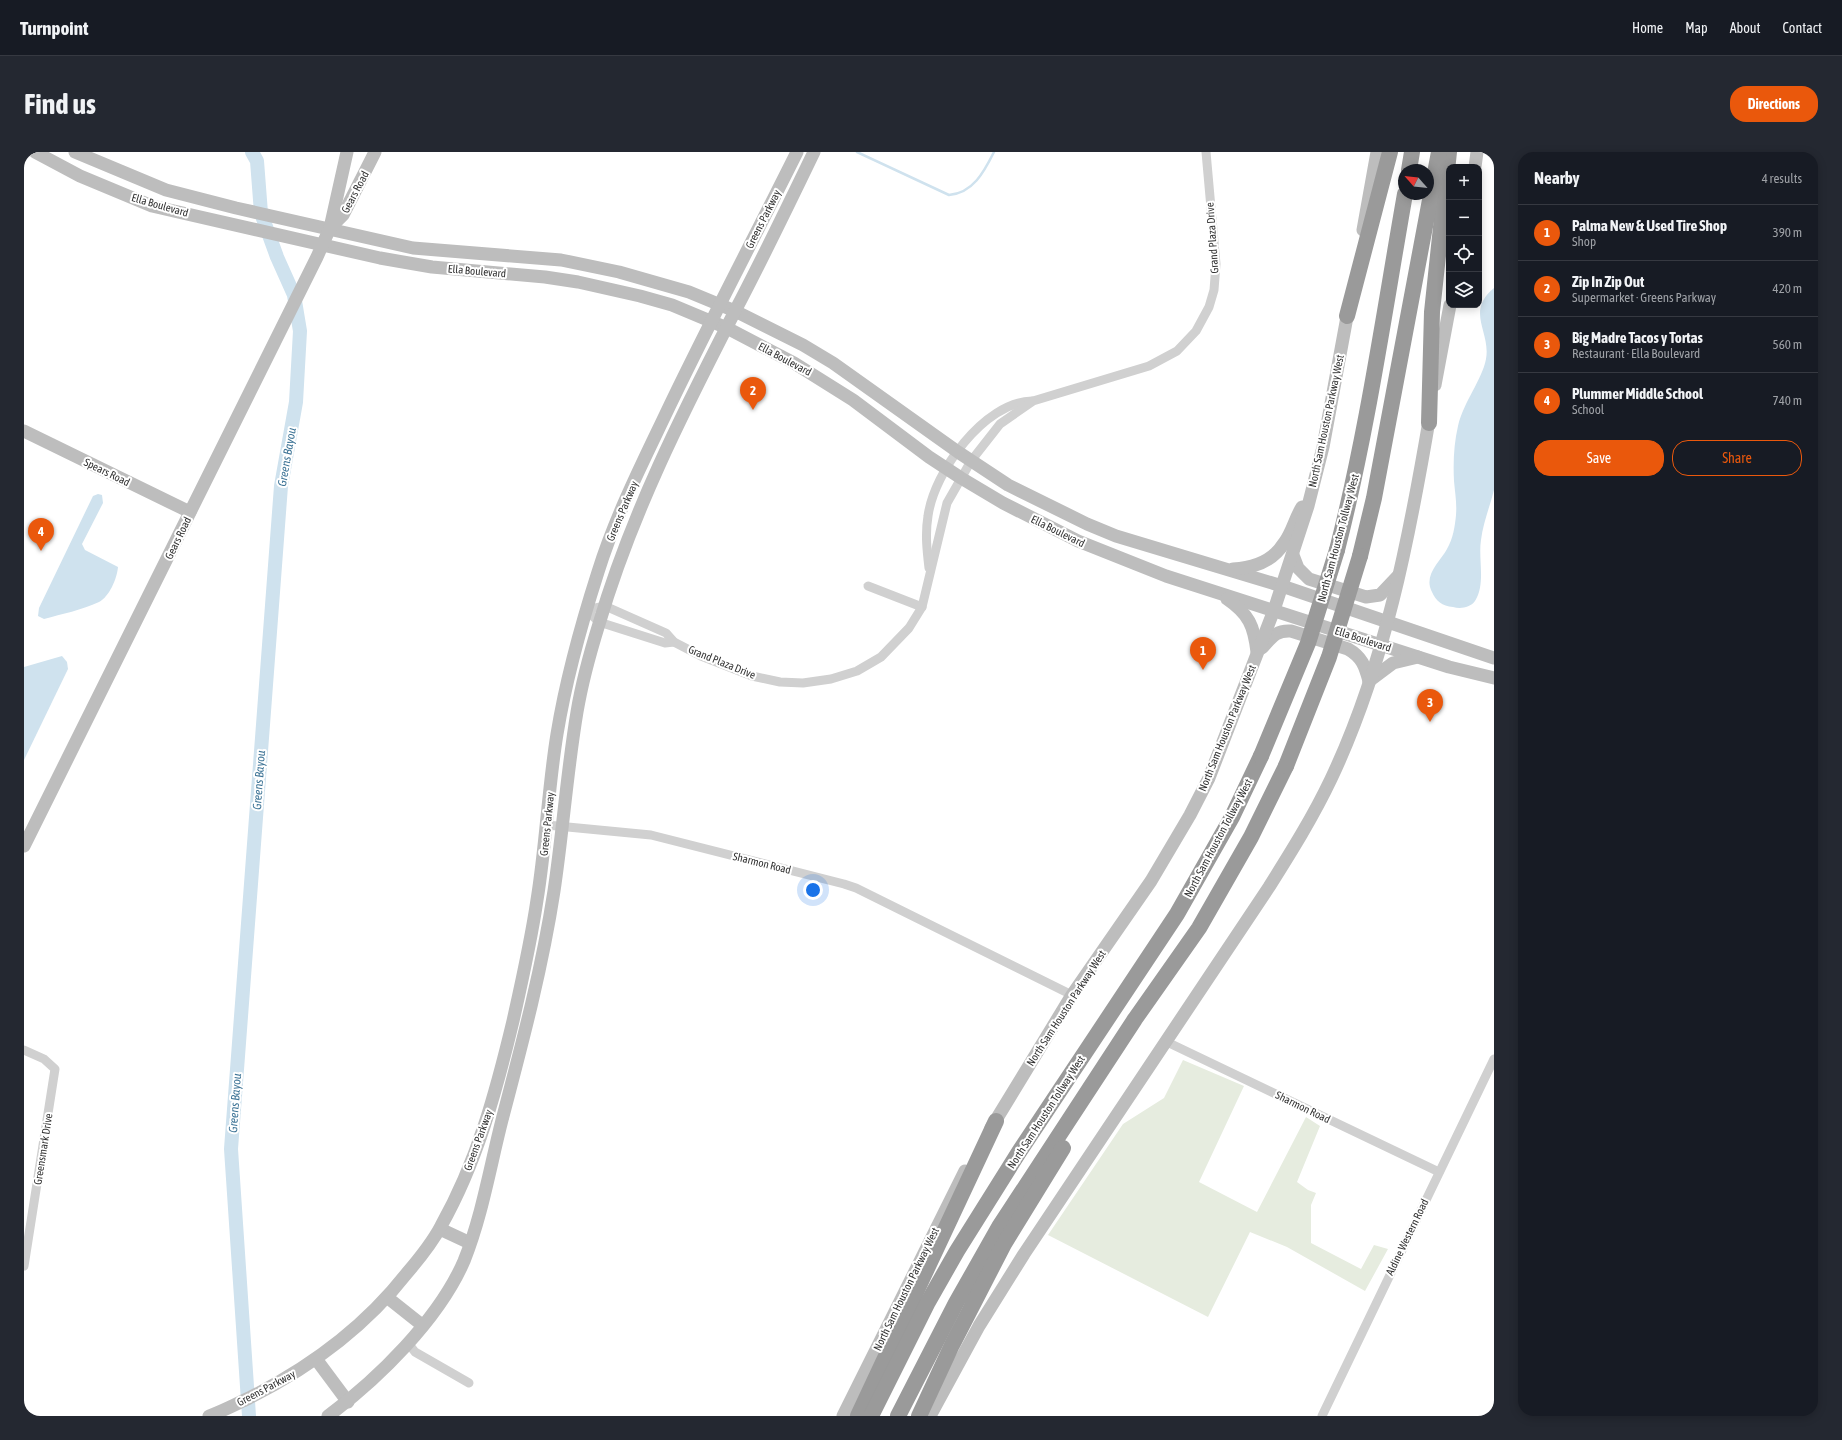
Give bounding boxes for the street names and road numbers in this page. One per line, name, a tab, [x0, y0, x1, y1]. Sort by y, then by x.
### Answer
street label: Gears Road	[339, 169, 371, 215]
street label: Greens Parkway	[743, 187, 783, 250]
street label: Ella Boulevard	[130, 191, 190, 219]
street label: Grand Plaza Drive	[1204, 202, 1220, 274]
street label: Ella Boulevard	[447, 262, 507, 280]
street label: Ella Boulevard	[756, 340, 814, 378]
street label: North Sam Houston Parkway West	[1306, 353, 1346, 489]
street label: Spears Road	[82, 456, 132, 488]
street label: North Sam Houston Tollway West	[1315, 473, 1361, 603]
street label: Greens Parkway	[604, 479, 640, 543]
street label: Ella Boulevard	[1029, 513, 1087, 549]
street label: Gears Road	[163, 515, 193, 561]
street label: Ella Boulevard	[1333, 624, 1393, 654]
street label: Grand Plaza Drive	[687, 643, 757, 681]
street label: North Sam Houston Parkway West	[1196, 663, 1258, 793]
street label: North Sam Houston Tollway West	[1182, 777, 1254, 899]
street label: Greens Parkway	[538, 791, 556, 857]
street label: Sharmon Road	[732, 850, 792, 876]
street label: North Sam Houston Parkway West	[1024, 948, 1108, 1068]
street label: North Sam Houston Tollway West	[1005, 1053, 1087, 1171]
street label: Sharmon Road	[1274, 1089, 1332, 1125]
street label: Greens Parkway	[461, 1107, 495, 1172]
street label: Greensmark Drive	[31, 1112, 55, 1186]
street label: Aldine Western Road	[1383, 1197, 1431, 1277]
street label: North Sam Houston Parkway West	[871, 1225, 941, 1353]
street label: Greens Parkway	[235, 1367, 298, 1408]

